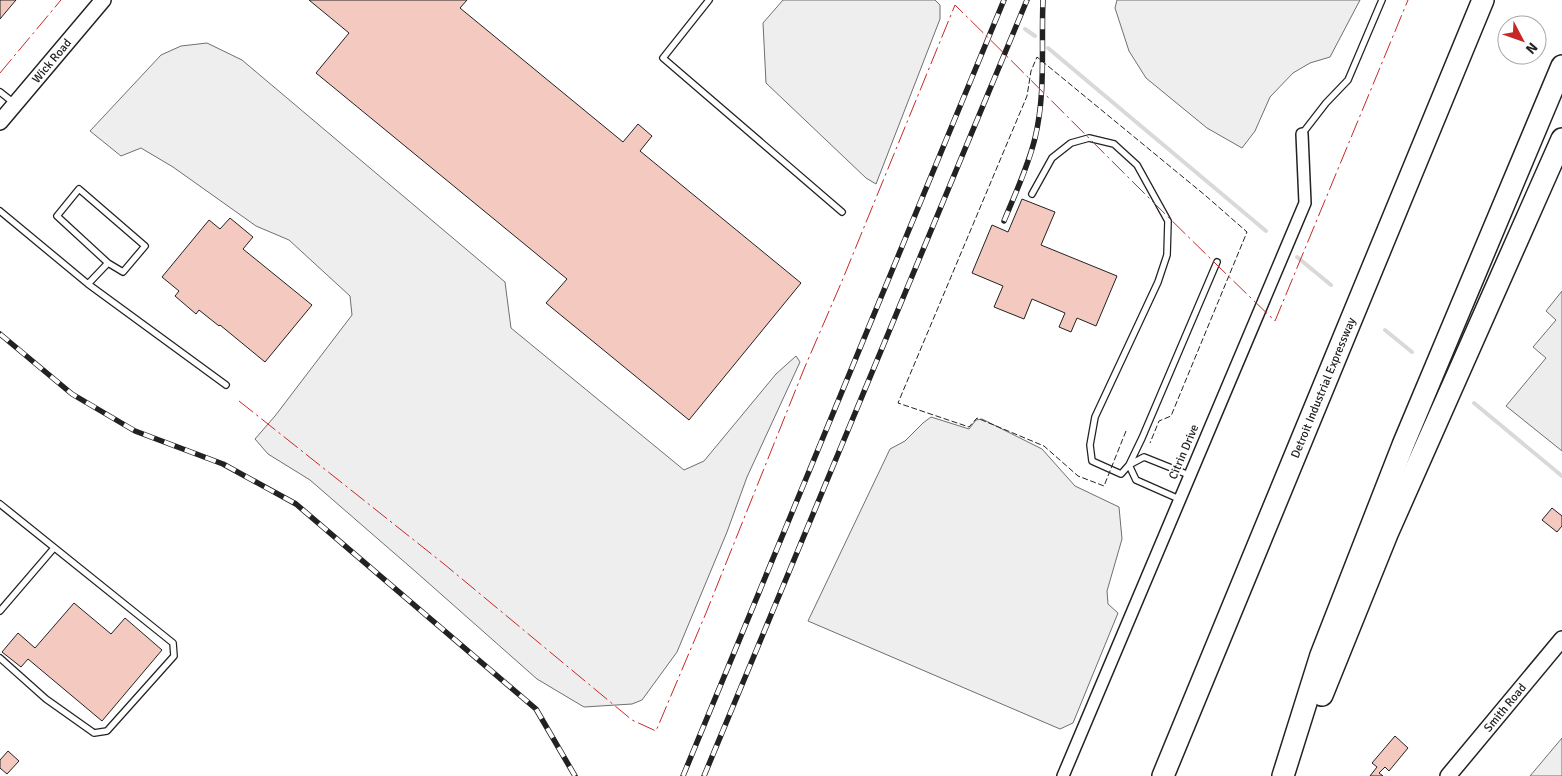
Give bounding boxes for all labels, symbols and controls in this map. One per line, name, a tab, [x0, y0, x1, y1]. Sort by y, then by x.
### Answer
north arrow	[1497, 15, 1547, 65]
street label: Wick Road	[29, 36, 75, 86]
text: N	[1522, 39, 1541, 57]
street label: Detroit Industrial Expressway	[1287, 315, 1359, 460]
street label: Citrin Drive	[1166, 422, 1202, 482]
street label: Smith Road	[1480, 680, 1529, 735]

